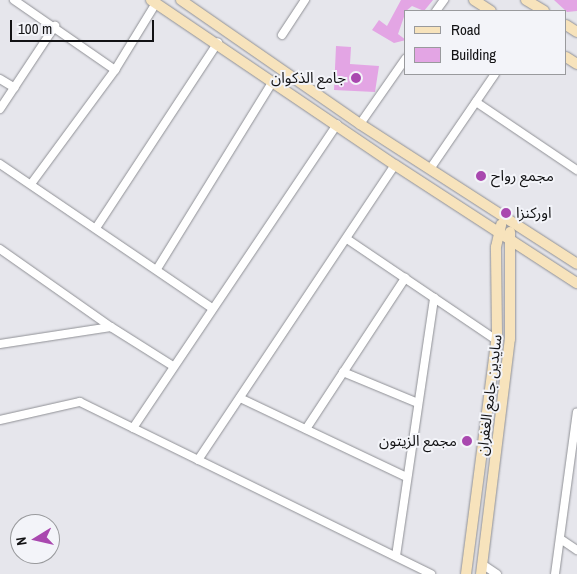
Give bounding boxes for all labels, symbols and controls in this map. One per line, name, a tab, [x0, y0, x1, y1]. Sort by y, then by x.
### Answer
scale bar	[12, 10, 156, 42]
legend	[404, 10, 567, 75]
text: 100 m	[18, 18, 52, 39]
text: Road	[451, 19, 480, 40]
text: Building	[451, 44, 496, 65]
place label: جامع الذكوان	[271, 69, 346, 87]
marker: جامع الذكوان	[350, 72, 362, 84]
place label: مجمع رواح	[491, 167, 554, 185]
marker: مجمع رواح	[475, 170, 487, 182]
place label: اوركنزا	[516, 204, 552, 222]
marker: اوركنزا	[500, 207, 512, 219]
street label: سايدين جامع الغفران	[473, 333, 505, 457]
place label: مجمع الزيتون	[379, 432, 457, 450]
marker: مجمع الزيتون	[461, 435, 473, 447]
north arrow	[10, 514, 60, 564]
text: N	[12, 536, 31, 547]

